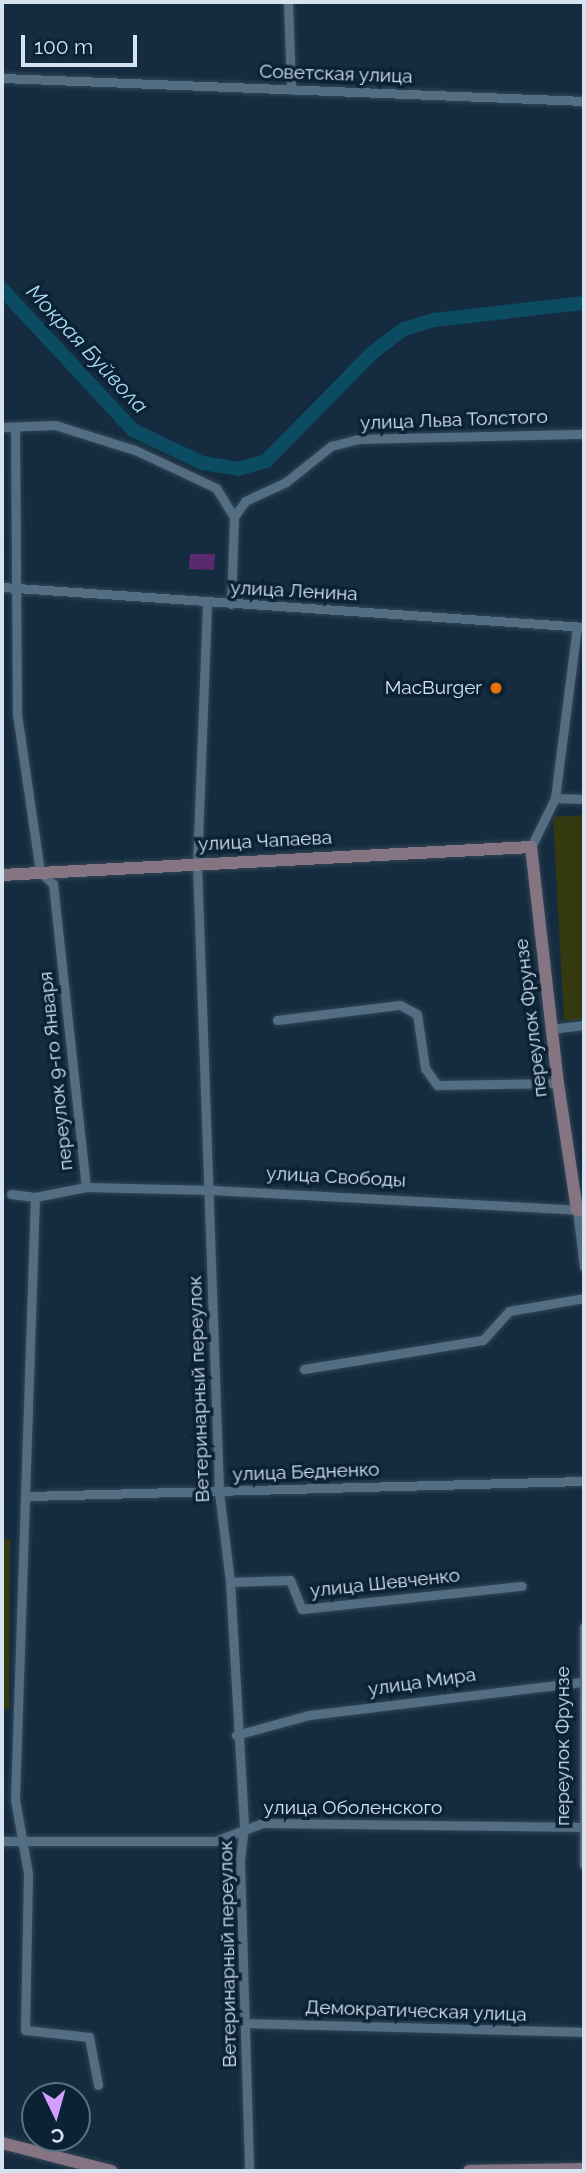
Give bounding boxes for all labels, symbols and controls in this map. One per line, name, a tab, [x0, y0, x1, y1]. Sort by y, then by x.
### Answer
scale bar	[24, 21, 140, 65]
text: 100 m	[34, 34, 93, 59]
street label: Советская улица	[259, 60, 413, 88]
water label: Мокрая Буйвола	[21, 280, 153, 418]
street label: улица Льва Толстого	[359, 405, 549, 435]
street label: улица Ленина	[230, 576, 358, 606]
place label: MacBurger	[385, 677, 482, 699]
marker: MacBurger	[488, 680, 504, 696]
street label: улица Чапаева	[197, 826, 333, 856]
street label: переулок Фрунзе	[510, 937, 552, 1099]
street label: переулок 9-го Января	[34, 970, 78, 1172]
street label: улица Свободы	[266, 1162, 406, 1192]
street label: Ветеринарный переулок	[184, 1275, 214, 1503]
street label: улица Бедненко	[232, 1458, 380, 1486]
street label: улица Шевченко	[309, 1564, 461, 1602]
street label: улица Мира	[367, 1663, 477, 1701]
street label: переулок Фрунзе	[552, 1666, 574, 1826]
street label: улица Оболенского	[264, 1797, 442, 1819]
street label: Ветеринарный переулок	[215, 1840, 241, 2068]
street label: Демократическая улица	[305, 1996, 527, 2026]
north arrow	[21, 2082, 91, 2152]
text: С	[50, 2124, 65, 2147]

